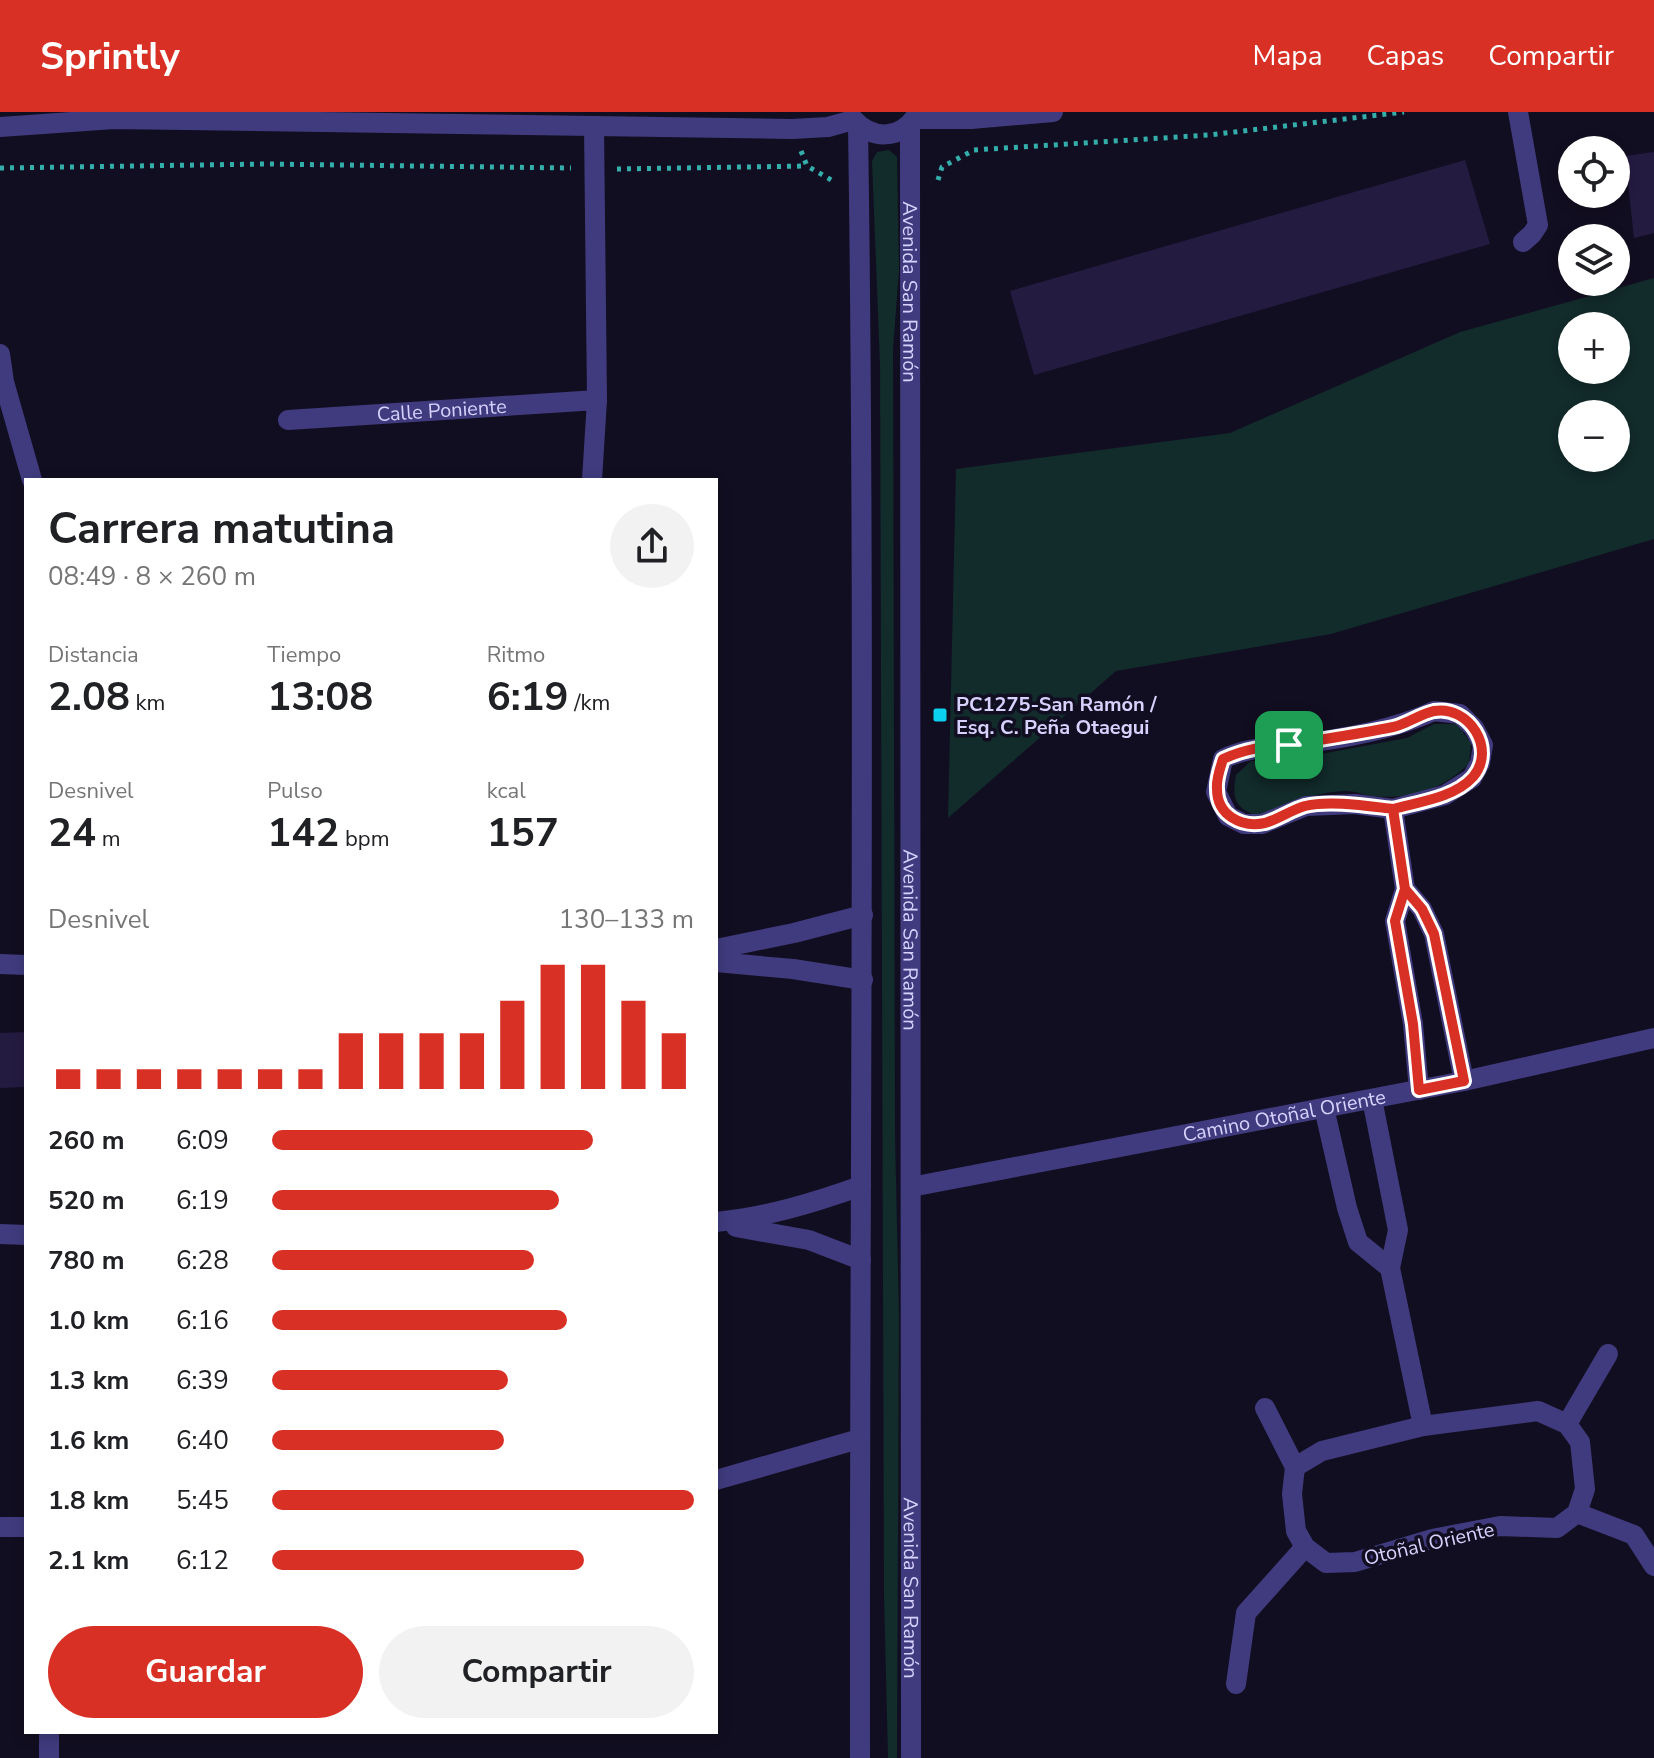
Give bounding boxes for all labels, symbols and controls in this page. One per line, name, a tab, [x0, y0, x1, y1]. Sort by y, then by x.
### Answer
text: Sprintly	[40, 31, 180, 82]
text: Mapa	[1253, 37, 1322, 75]
text: Capas	[1366, 37, 1444, 75]
text: Compartir	[1488, 37, 1614, 75]
map controls	[1558, 136, 1630, 472]
button: locate	[1558, 136, 1630, 208]
street label: Avenida San Ramón	[897, 201, 924, 383]
button: layers	[1558, 224, 1630, 296]
button: +	[1558, 312, 1630, 384]
street label: Calle Poniente	[376, 392, 508, 428]
button: −	[1558, 400, 1630, 472]
text: Carrera matutina	[48, 499, 395, 559]
button: share	[610, 504, 694, 588]
text: 08:49 · 8 × 260 m	[48, 559, 256, 594]
text: Distancia	[48, 640, 139, 670]
text: Tiempo	[267, 640, 341, 670]
text: Ritmo	[487, 640, 545, 670]
text: 2.08	[48, 670, 130, 724]
text: 13:08	[267, 670, 373, 724]
text: 6:19	[487, 670, 569, 724]
text: km	[130, 688, 165, 718]
text: /km	[569, 688, 610, 718]
place label: PC1275-San Ramón / Esq. C. Peña Otaegui	[956, 691, 1157, 741]
marker: PC1275-San Ramón / Esq. C. Peña Otaegui	[931, 706, 949, 724]
pin	[1255, 711, 1323, 779]
icon: arrive	[1267, 723, 1311, 767]
text: Desnivel	[48, 776, 134, 806]
text: Pulso	[267, 776, 323, 806]
text: kcal	[487, 776, 526, 806]
text: 24	[48, 806, 96, 860]
text: 142	[267, 806, 339, 860]
text: 157	[487, 806, 559, 860]
text: m	[96, 824, 121, 854]
text: bpm	[339, 824, 389, 854]
street label: Avenida San Ramón	[897, 849, 924, 1031]
text: Desnivel	[48, 902, 149, 937]
text: 130–133 m	[558, 902, 694, 937]
street label: Camino Otoñal Oriente	[1180, 1083, 1388, 1148]
text: 260 m	[48, 1123, 125, 1158]
text: 6:09	[176, 1123, 229, 1158]
text: 520 m	[48, 1183, 125, 1218]
text: 6:19	[176, 1183, 229, 1218]
text: 780 m	[48, 1243, 125, 1278]
text: 6:28	[176, 1243, 229, 1278]
text: 1.0 km	[48, 1303, 129, 1338]
text: 6:16	[176, 1303, 229, 1338]
text: 1.3 km	[48, 1363, 129, 1398]
text: 6:39	[176, 1363, 229, 1398]
text: 1.6 km	[48, 1423, 129, 1458]
text: 6:40	[176, 1423, 229, 1458]
text: 1.8 km	[48, 1483, 129, 1518]
text: 5:45	[176, 1483, 229, 1518]
street label: Avenida San Ramón	[897, 1497, 924, 1679]
street label: Otoñal Oriente	[1361, 1516, 1497, 1572]
text: 2.1 km	[48, 1543, 129, 1578]
text: 6:12	[176, 1543, 229, 1578]
button: Guardar	[48, 1626, 363, 1718]
button: Compartir	[379, 1626, 694, 1718]

